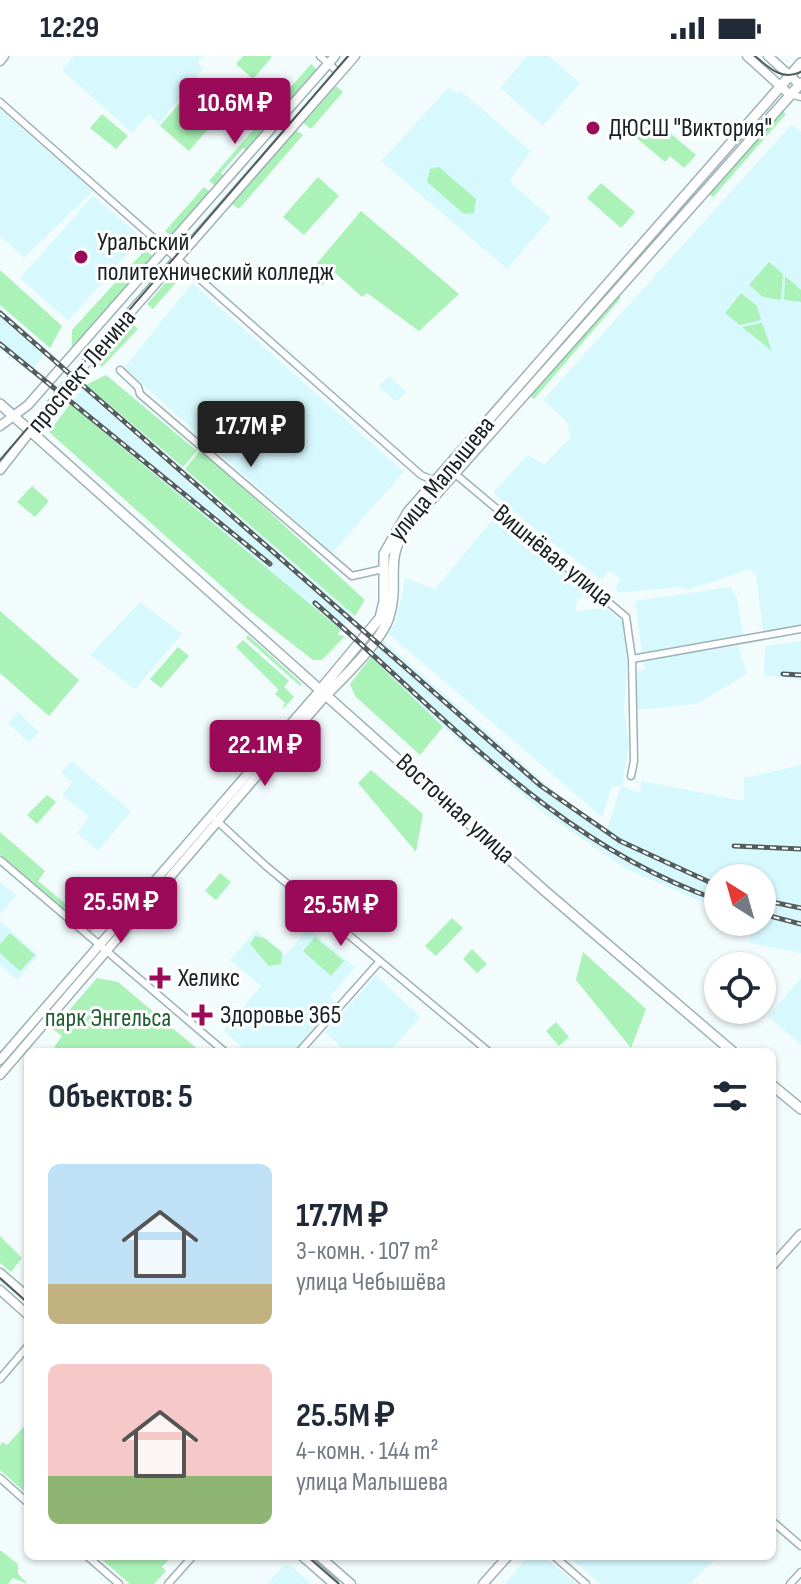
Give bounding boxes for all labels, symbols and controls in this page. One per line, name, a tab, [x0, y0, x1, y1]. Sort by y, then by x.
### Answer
text: 12:29	[40, 10, 99, 46]
pin: 10.6M ₽	[161, 78, 309, 146]
text: 10.6M ₽	[197, 88, 273, 119]
place label: ДЮСШ "Виктория"	[609, 113, 772, 144]
marker: ДЮСШ "Виктория"	[584, 119, 602, 137]
place label: Уральский политехнический колледж	[97, 227, 334, 288]
marker: Уральский политехнический колледж	[72, 248, 90, 266]
street label: проспект Ленина	[21, 303, 143, 439]
pin: 17.7M ₽	[177, 401, 325, 469]
street label: улица Малышева	[382, 410, 502, 548]
text: 17.7M ₽	[216, 411, 286, 442]
street label: Вишнёвая улица	[487, 498, 619, 614]
pin: 22.1M ₽	[191, 720, 339, 788]
text: 22.1M ₽	[228, 730, 302, 761]
street label: Восточная улица	[389, 747, 521, 871]
north arrow	[704, 864, 776, 936]
map controls	[704, 864, 776, 1024]
pin: 25.5M ₽	[47, 877, 195, 945]
pin: 25.5M ₽	[267, 880, 415, 948]
text: 25.5M ₽	[83, 887, 159, 918]
text: 25.5M ₽	[303, 890, 379, 921]
button: locate	[704, 952, 776, 1024]
place label: Хеликс	[177, 963, 240, 994]
marker: Хеликс	[149, 967, 171, 989]
place label: Здоровье 365	[220, 1000, 341, 1031]
park label: парк Энгельса	[45, 1003, 171, 1034]
marker: Здоровье 365	[191, 1004, 213, 1026]
icon: filters	[708, 1074, 752, 1118]
text: Объектов: 5	[48, 1076, 193, 1117]
text: 17.7M ₽	[296, 1195, 389, 1236]
icon: home	[112, 1196, 208, 1292]
text: 3-комн. · 107 m²	[296, 1236, 439, 1267]
text: улица Чебышёва	[296, 1267, 446, 1298]
text: 25.5M ₽	[296, 1395, 395, 1436]
icon: home	[112, 1396, 208, 1492]
text: 4-комн. · 144 m²	[296, 1436, 439, 1467]
text: улица Малышева	[296, 1467, 448, 1498]

